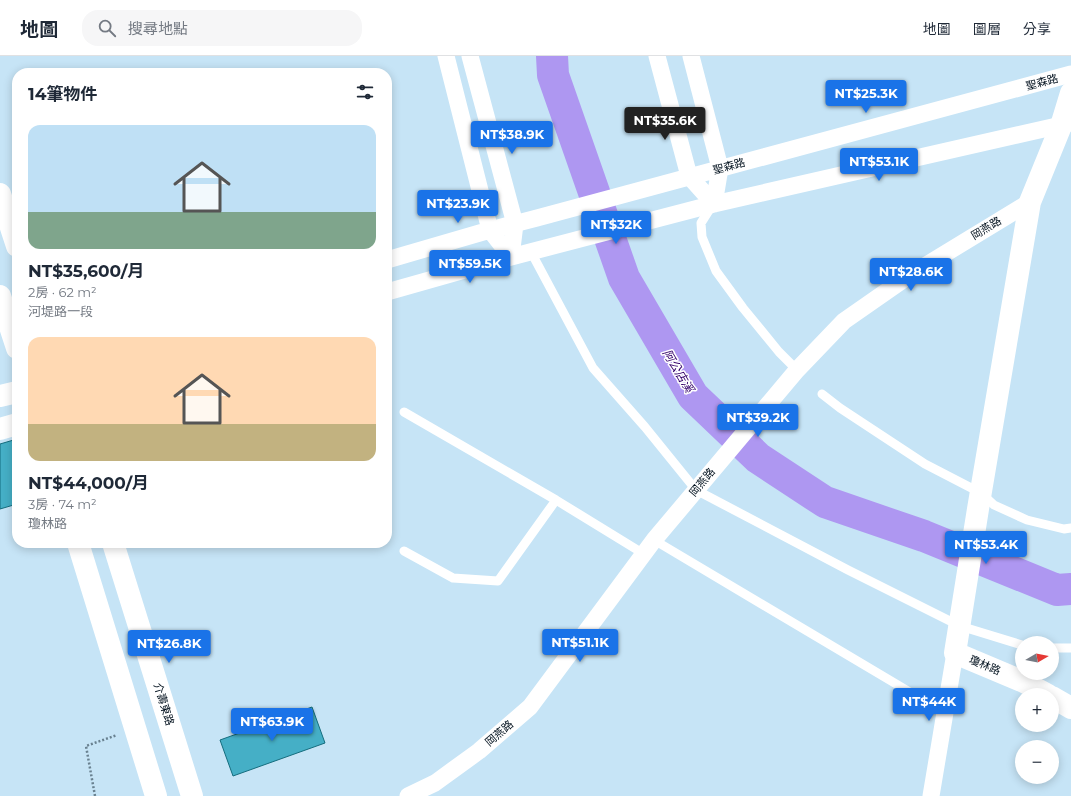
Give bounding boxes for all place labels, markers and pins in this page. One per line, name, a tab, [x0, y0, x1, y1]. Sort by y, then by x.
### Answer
pin: NT$25.3K	[825, 80, 907, 114]
pin: NT$35.6K	[624, 107, 706, 141]
pin: NT$38.9K	[471, 121, 553, 155]
pin: NT$53.1K	[838, 148, 920, 182]
pin: NT$23.9K	[417, 190, 499, 224]
pin: NT$32K	[583, 211, 649, 245]
pin: NT$59.5K	[429, 250, 511, 284]
pin: NT$28.6K	[870, 258, 952, 292]
pin: NT$39.2K	[717, 404, 799, 438]
pin: NT$53.4K	[945, 531, 1027, 565]
pin: NT$51.1K	[539, 629, 621, 663]
pin: NT$26.8K	[128, 630, 210, 664]
pin: NT$44K	[896, 688, 962, 722]
pin: NT$63.9K	[231, 708, 313, 742]

